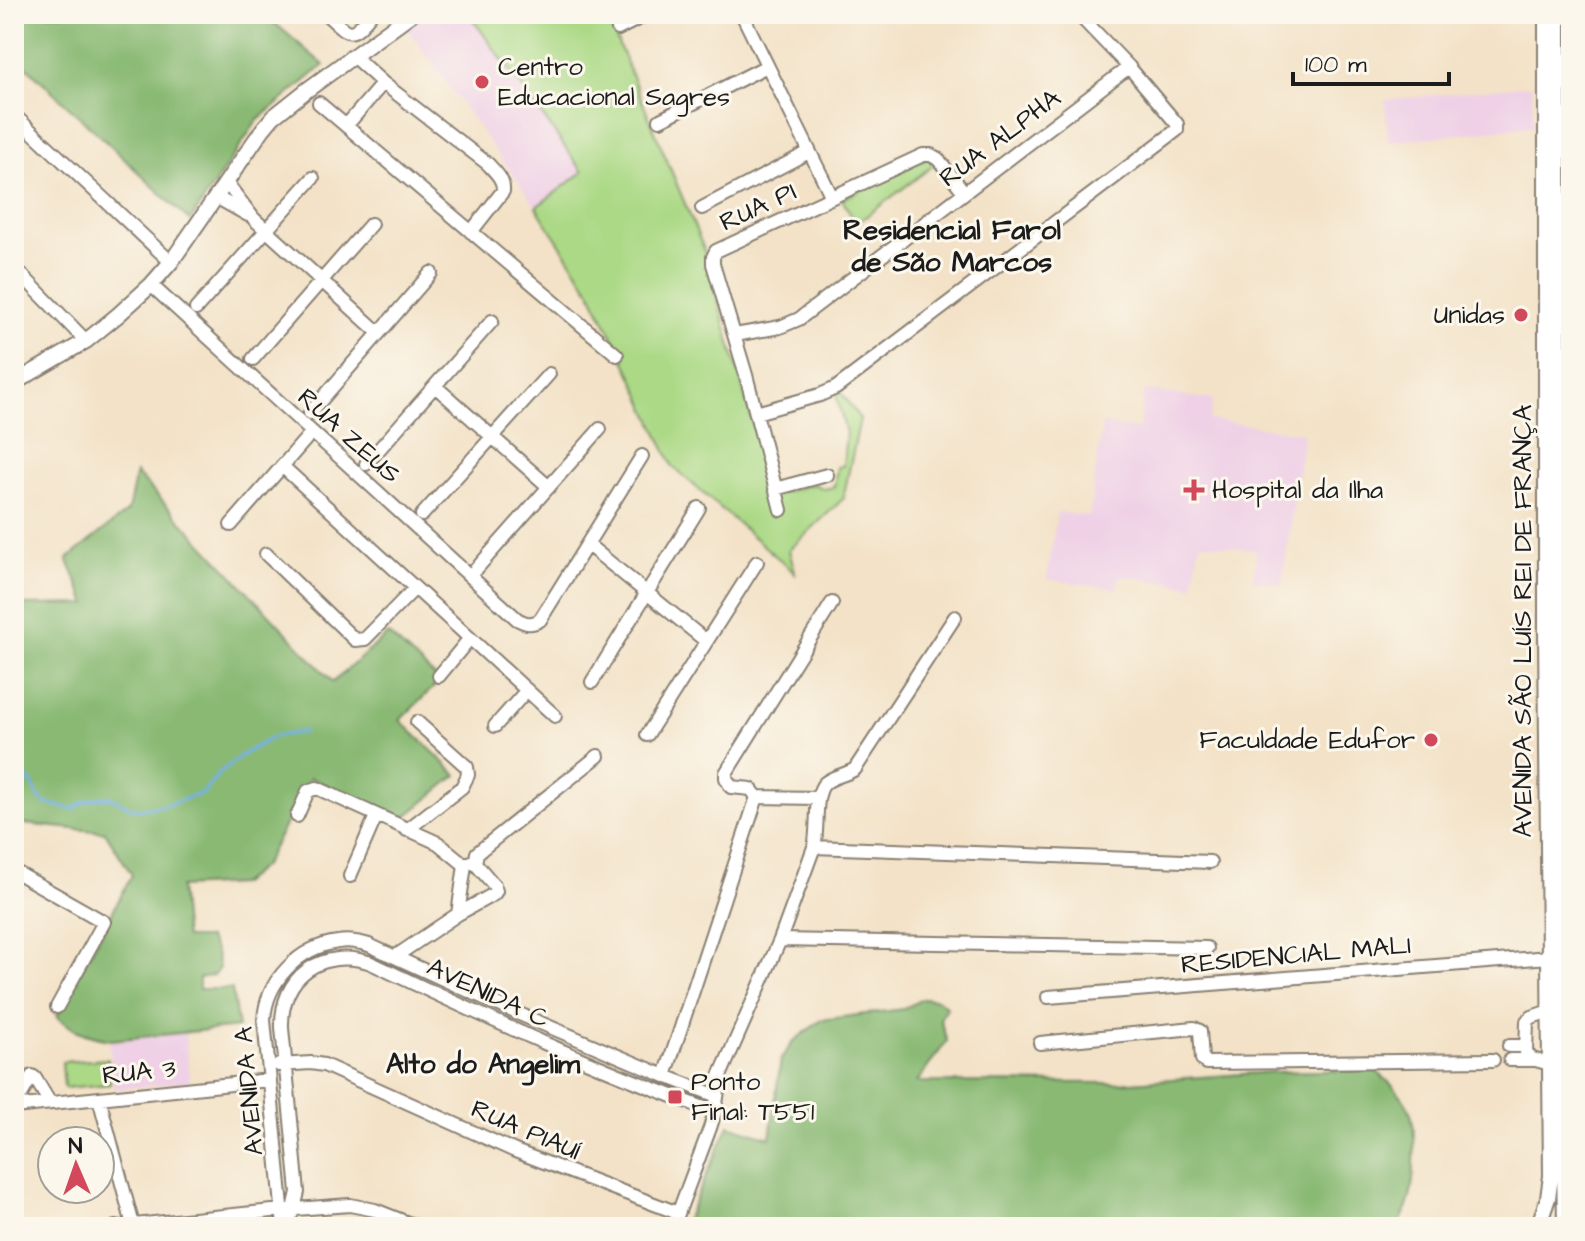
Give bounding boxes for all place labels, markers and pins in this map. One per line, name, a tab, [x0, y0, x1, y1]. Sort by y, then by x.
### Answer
place label: Centro Educacional Sagres	[498, 49, 730, 117]
marker: Centro Educacional Sagres	[473, 73, 491, 91]
place label: Unidas	[1434, 297, 1505, 333]
marker: Unidas	[1512, 306, 1530, 324]
place label: Hospital da Ilha	[1212, 472, 1383, 508]
marker: Hospital da Ilha	[1183, 479, 1205, 501]
place label: Faculdade Edufor	[1199, 722, 1415, 758]
marker: Faculdade Edufor	[1422, 731, 1440, 749]
place label: Ponto Final: T551	[691, 1064, 814, 1130]
marker: Ponto Final: T551	[666, 1088, 684, 1106]

